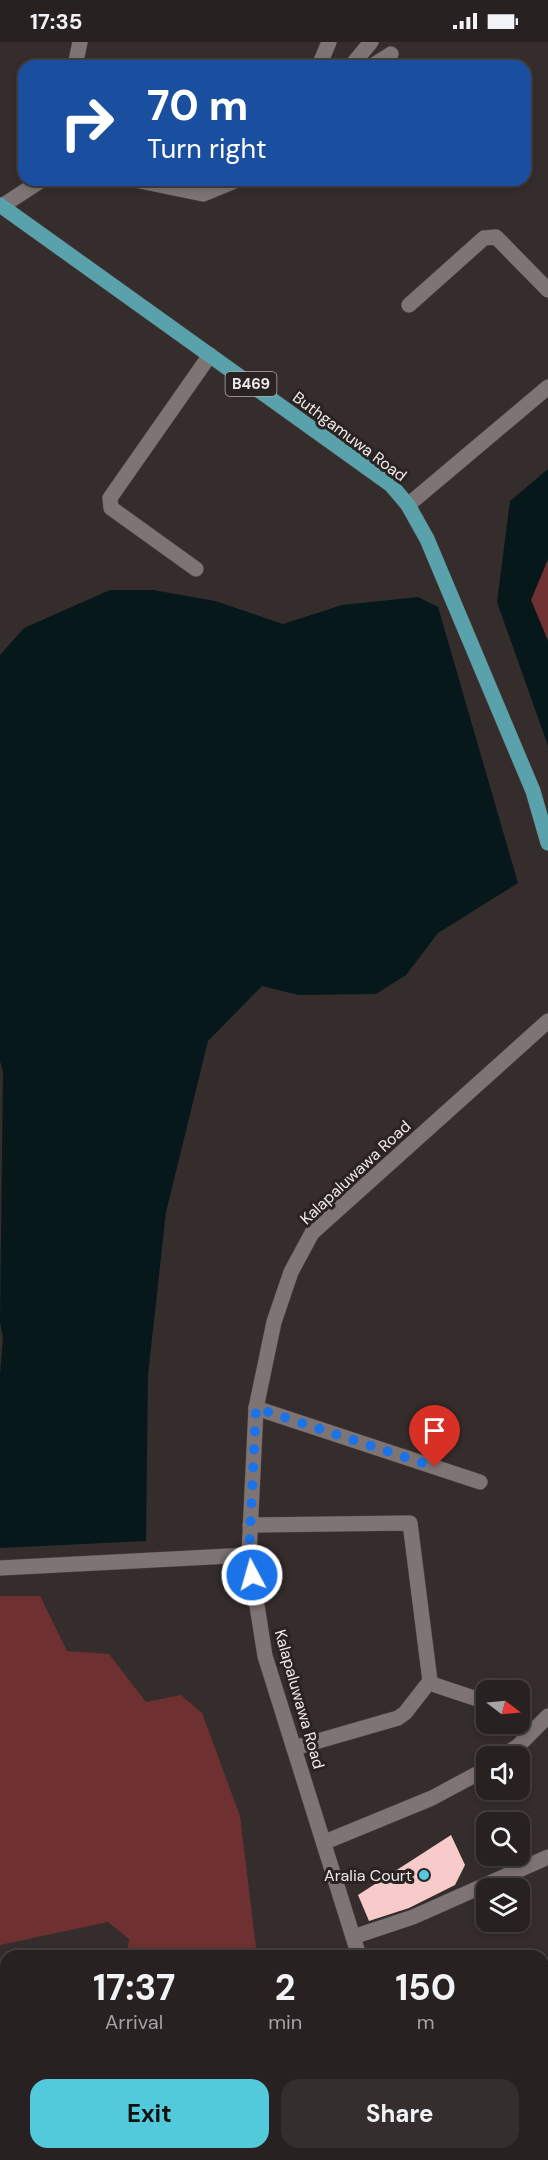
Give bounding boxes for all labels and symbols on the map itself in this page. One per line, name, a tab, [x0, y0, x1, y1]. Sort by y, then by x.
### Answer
road number: B469	[226, 372, 276, 396]
street label: Buthgamuwa Road	[288, 387, 411, 486]
street label: Kalapaluwawa Road	[296, 1116, 415, 1229]
pin	[409, 1405, 460, 1467]
position arrow	[220, 1543, 284, 1607]
street label: Kalapaluwawa Road	[270, 1627, 329, 1771]
north arrow	[476, 1680, 530, 1734]
place label: Aralia Court	[324, 1865, 412, 1886]
marker: Aralia Court	[417, 1868, 431, 1882]

